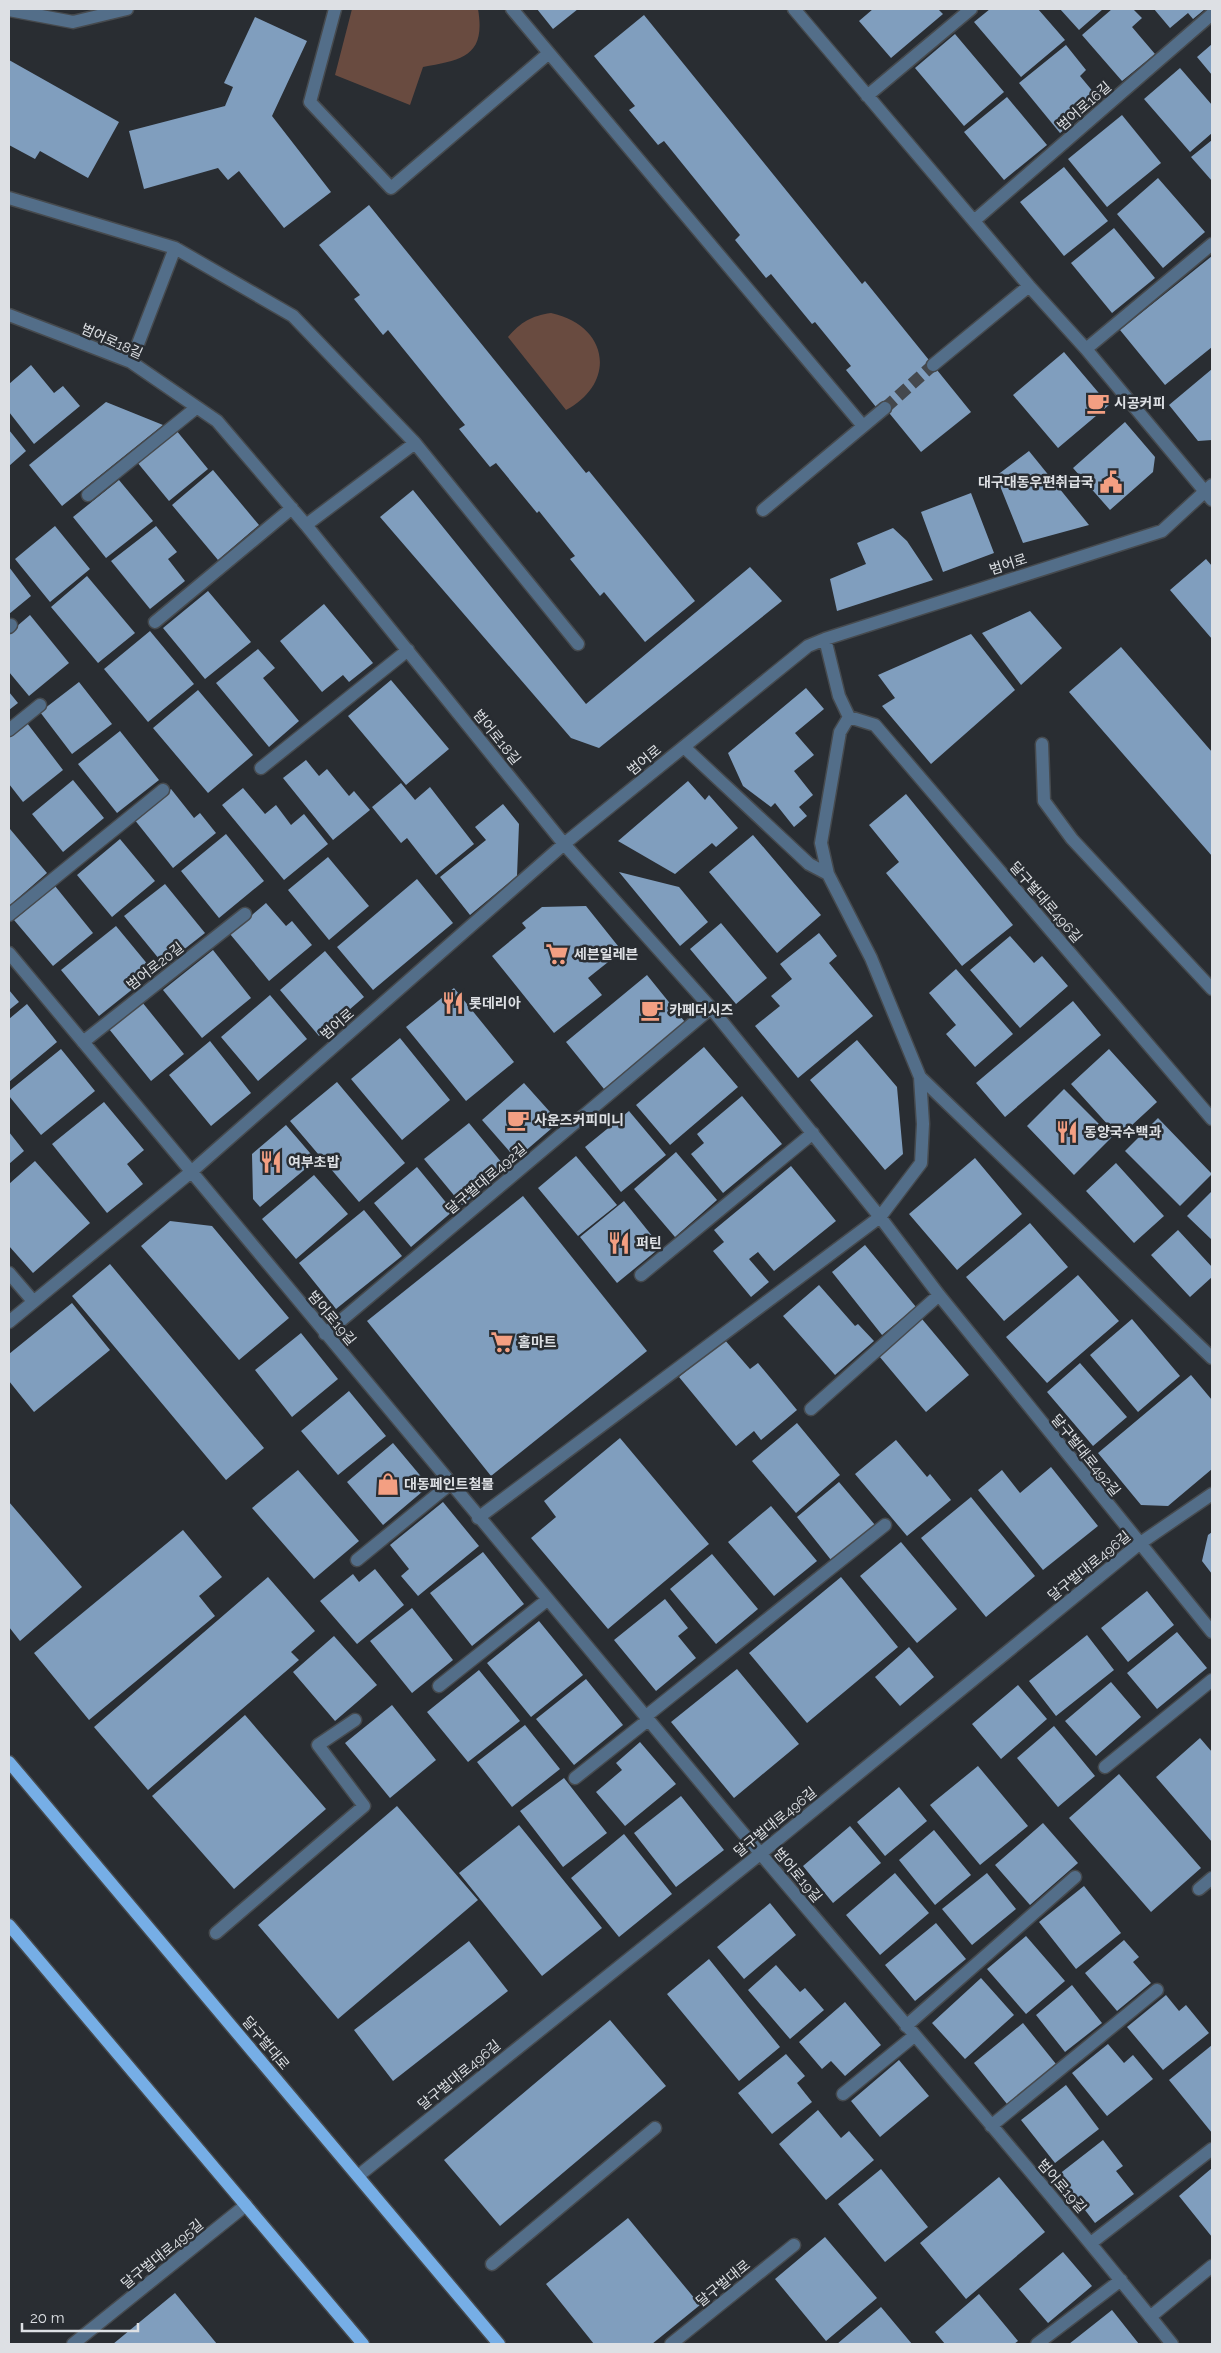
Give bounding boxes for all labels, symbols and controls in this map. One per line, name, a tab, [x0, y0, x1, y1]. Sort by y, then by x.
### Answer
street label: 범어로16길	[1054, 78, 1114, 134]
street label: 범어로18길	[79, 320, 145, 362]
cafe icon: 시공커피	[1085, 390, 1111, 416]
place label: 시공커피	[1114, 395, 1166, 411]
public building icon: 대구대동우편취급국	[1098, 469, 1124, 495]
place label: 대구대동우편취급국	[978, 474, 1094, 490]
street label: 범어로	[987, 550, 1029, 578]
street label: 범어로18길	[470, 706, 524, 768]
street label: 범어로	[624, 742, 664, 778]
street label: 달구벌대로496길	[1007, 858, 1085, 946]
street label: 범어로20길	[124, 939, 186, 993]
supermarket icon: 세븐일레븐	[544, 941, 570, 967]
place label: 세븐일레븐	[574, 946, 639, 962]
restaurant icon: 롯데리아	[440, 990, 466, 1016]
place label: 롯데리아	[469, 995, 521, 1011]
cafe icon: 카페더시즈	[639, 997, 665, 1023]
place label: 카페더시즈	[669, 1002, 734, 1018]
street label: 범어로	[317, 1005, 357, 1043]
cafe icon: 사운즈커피미니	[505, 1107, 531, 1133]
place label: 사운즈커피미니	[534, 1112, 624, 1128]
restaurant icon: 동양국수백과	[1054, 1119, 1080, 1145]
place label: 동양국수백과	[1084, 1124, 1161, 1140]
street label: 달구벌대로492길	[442, 1141, 530, 1217]
restaurant icon: 여부초밥	[258, 1149, 284, 1175]
place label: 여부초밥	[288, 1154, 340, 1170]
restaurant icon: 퍼틴	[606, 1230, 632, 1256]
place label: 퍼틴	[636, 1235, 662, 1251]
street label: 범어로19길	[305, 1288, 359, 1348]
supermarket icon: 홈마트	[489, 1329, 515, 1355]
place label: 홈마트	[518, 1334, 557, 1350]
street label: 달구벌대로492길	[1048, 1411, 1124, 1499]
shop icon: 대동페인트철물	[375, 1471, 401, 1497]
place label: 대동페인트철물	[404, 1476, 494, 1492]
street label: 달구벌대로496길	[1044, 1528, 1134, 1604]
street label: 달구벌대로496길	[730, 1784, 820, 1860]
street label: 범어로19길	[771, 1845, 825, 1905]
street label: 달구벌대로	[239, 2013, 293, 2073]
street label: 달구벌대로496길	[414, 2037, 504, 2113]
street label: 범어로19길	[1034, 2156, 1090, 2216]
street label: 달구벌대로495길	[118, 2216, 206, 2292]
street label: 달구벌대로	[693, 2256, 753, 2309]
scale bar	[22, 2300, 139, 2332]
text: 20 m	[30, 2309, 65, 2327]

